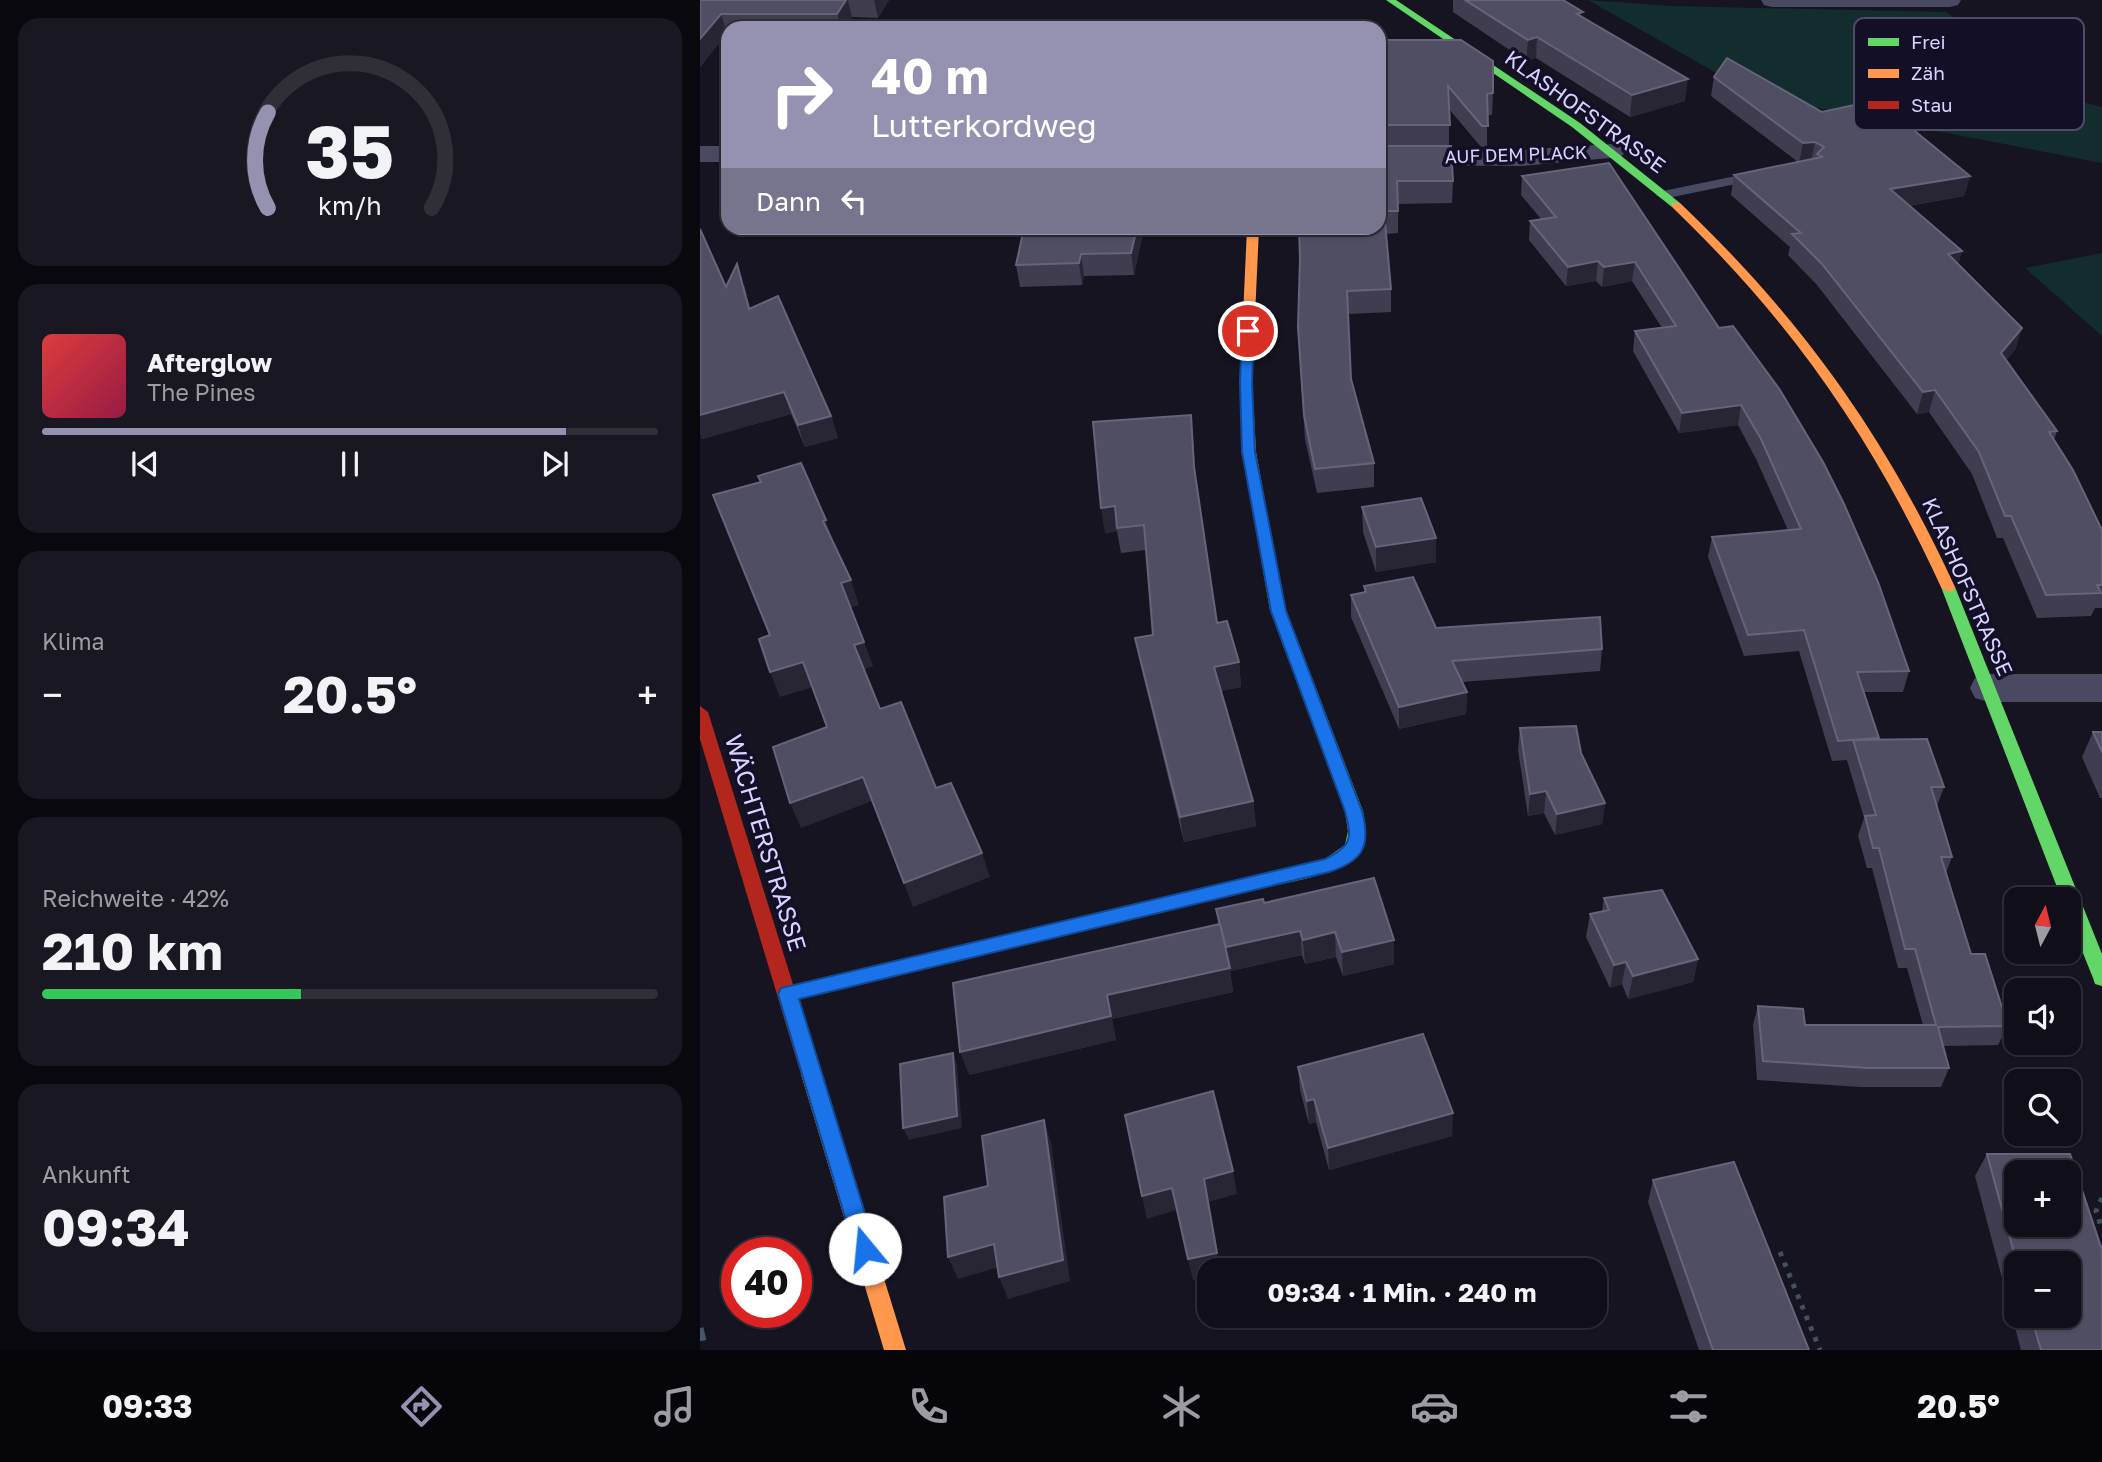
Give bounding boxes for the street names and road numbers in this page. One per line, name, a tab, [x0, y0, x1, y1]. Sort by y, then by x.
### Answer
street label: KLASHOFSTRASSE	[1500, 44, 1671, 178]
street label: AUF DEM PLACK	[1444, 141, 1588, 167]
street label: KLASHOFSTRASSE	[1917, 493, 2019, 680]
street label: WÄCHTERSTRASSE	[720, 731, 813, 954]

